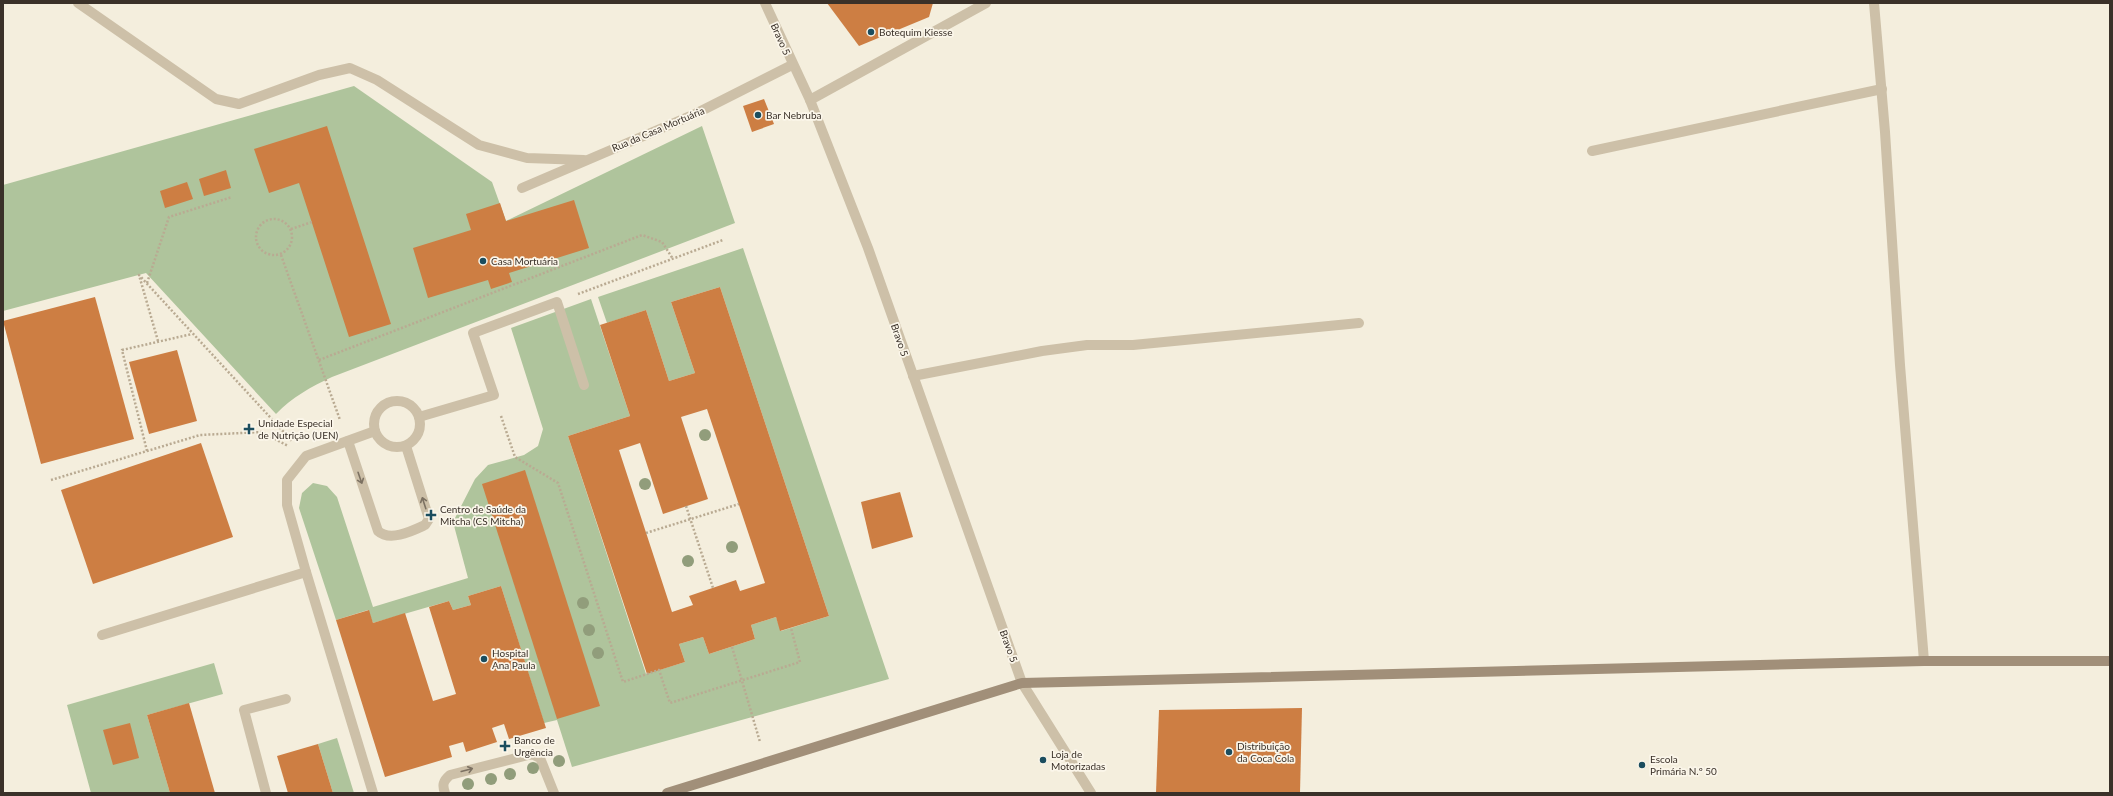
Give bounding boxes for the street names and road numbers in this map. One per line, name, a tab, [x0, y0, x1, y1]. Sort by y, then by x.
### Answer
street label: Bravo 5	[769, 21, 793, 57]
street label: Rua da Casa Mortuária	[610, 104, 706, 154]
street label: Bravo 5	[889, 322, 911, 358]
street label: Bravo 5	[998, 628, 1020, 664]

